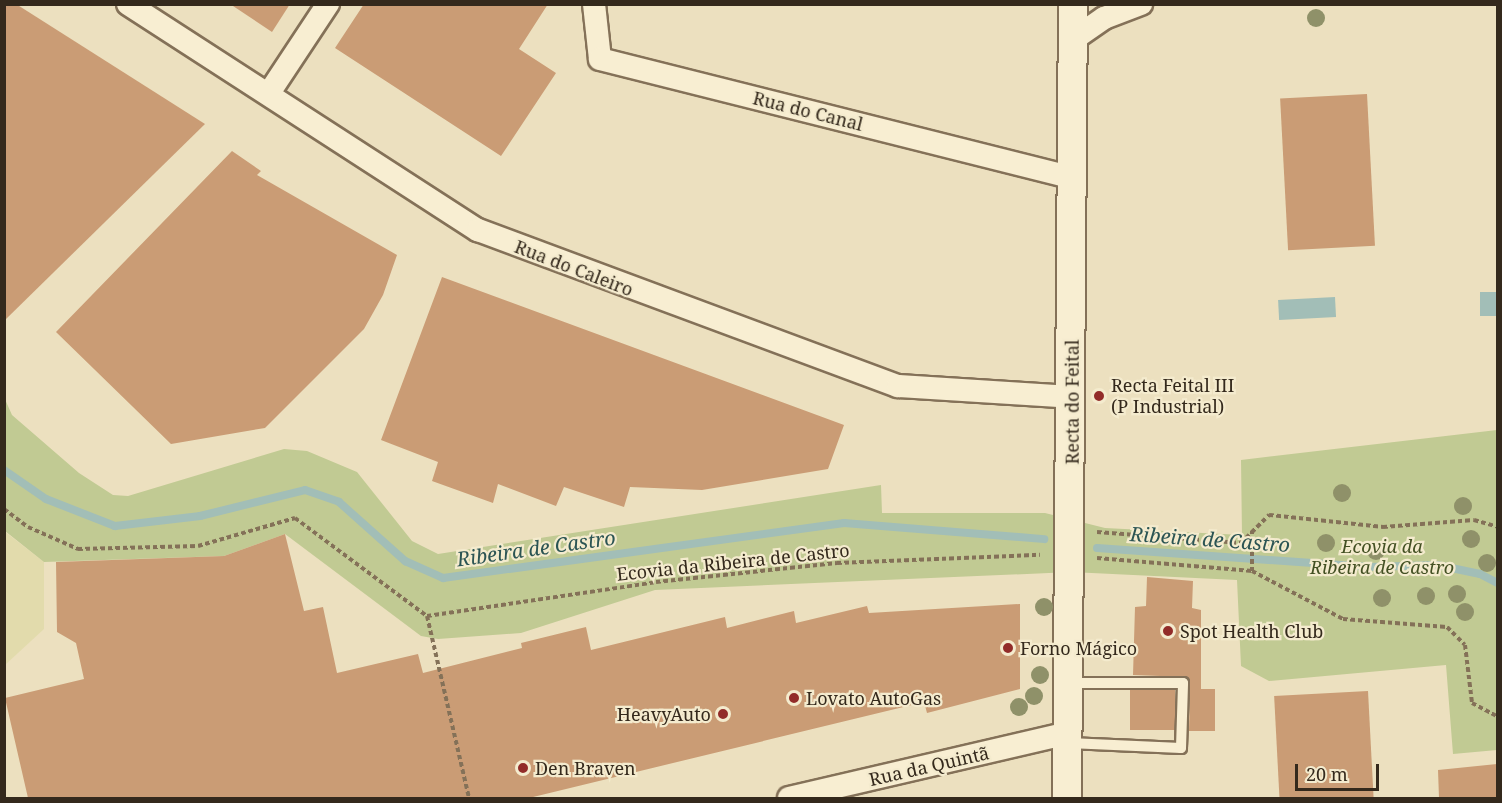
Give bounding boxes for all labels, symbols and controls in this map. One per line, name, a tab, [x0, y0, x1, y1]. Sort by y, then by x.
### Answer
street label: Rua do Canal	[751, 87, 865, 135]
street label: Rua do Caleiro	[512, 235, 636, 301]
street label: Recta do Feital	[1061, 340, 1083, 464]
place label: Recta Feital III (P Industrial)	[1111, 375, 1234, 418]
marker: Recta Feital III (P Industrial)	[1092, 389, 1106, 403]
water label: Ribeira de Castro	[1129, 521, 1291, 557]
water label: Ribeira de Castro	[455, 525, 617, 571]
park label: Ecovia da Ribeira de Castro	[1310, 536, 1454, 578]
street label: Ecovia da Ribeira de Castro	[615, 539, 851, 585]
place label: Spot Health Club	[1180, 620, 1323, 642]
marker: Spot Health Club	[1161, 624, 1175, 638]
place label: Forno Mágico	[1020, 637, 1137, 659]
marker: Forno Mágico	[1001, 641, 1015, 655]
place label: Lovato AutoGas	[806, 687, 941, 709]
marker: Lovato AutoGas	[787, 691, 801, 705]
place label: HeavyAuto	[617, 703, 711, 725]
marker: HeavyAuto	[716, 707, 730, 721]
street label: Rua da Quintã	[867, 742, 991, 790]
scale bar	[1298, 752, 1382, 790]
place label: Den Braven	[535, 757, 636, 779]
marker: Den Braven	[516, 761, 530, 775]
text: 20 m	[1306, 762, 1348, 786]

